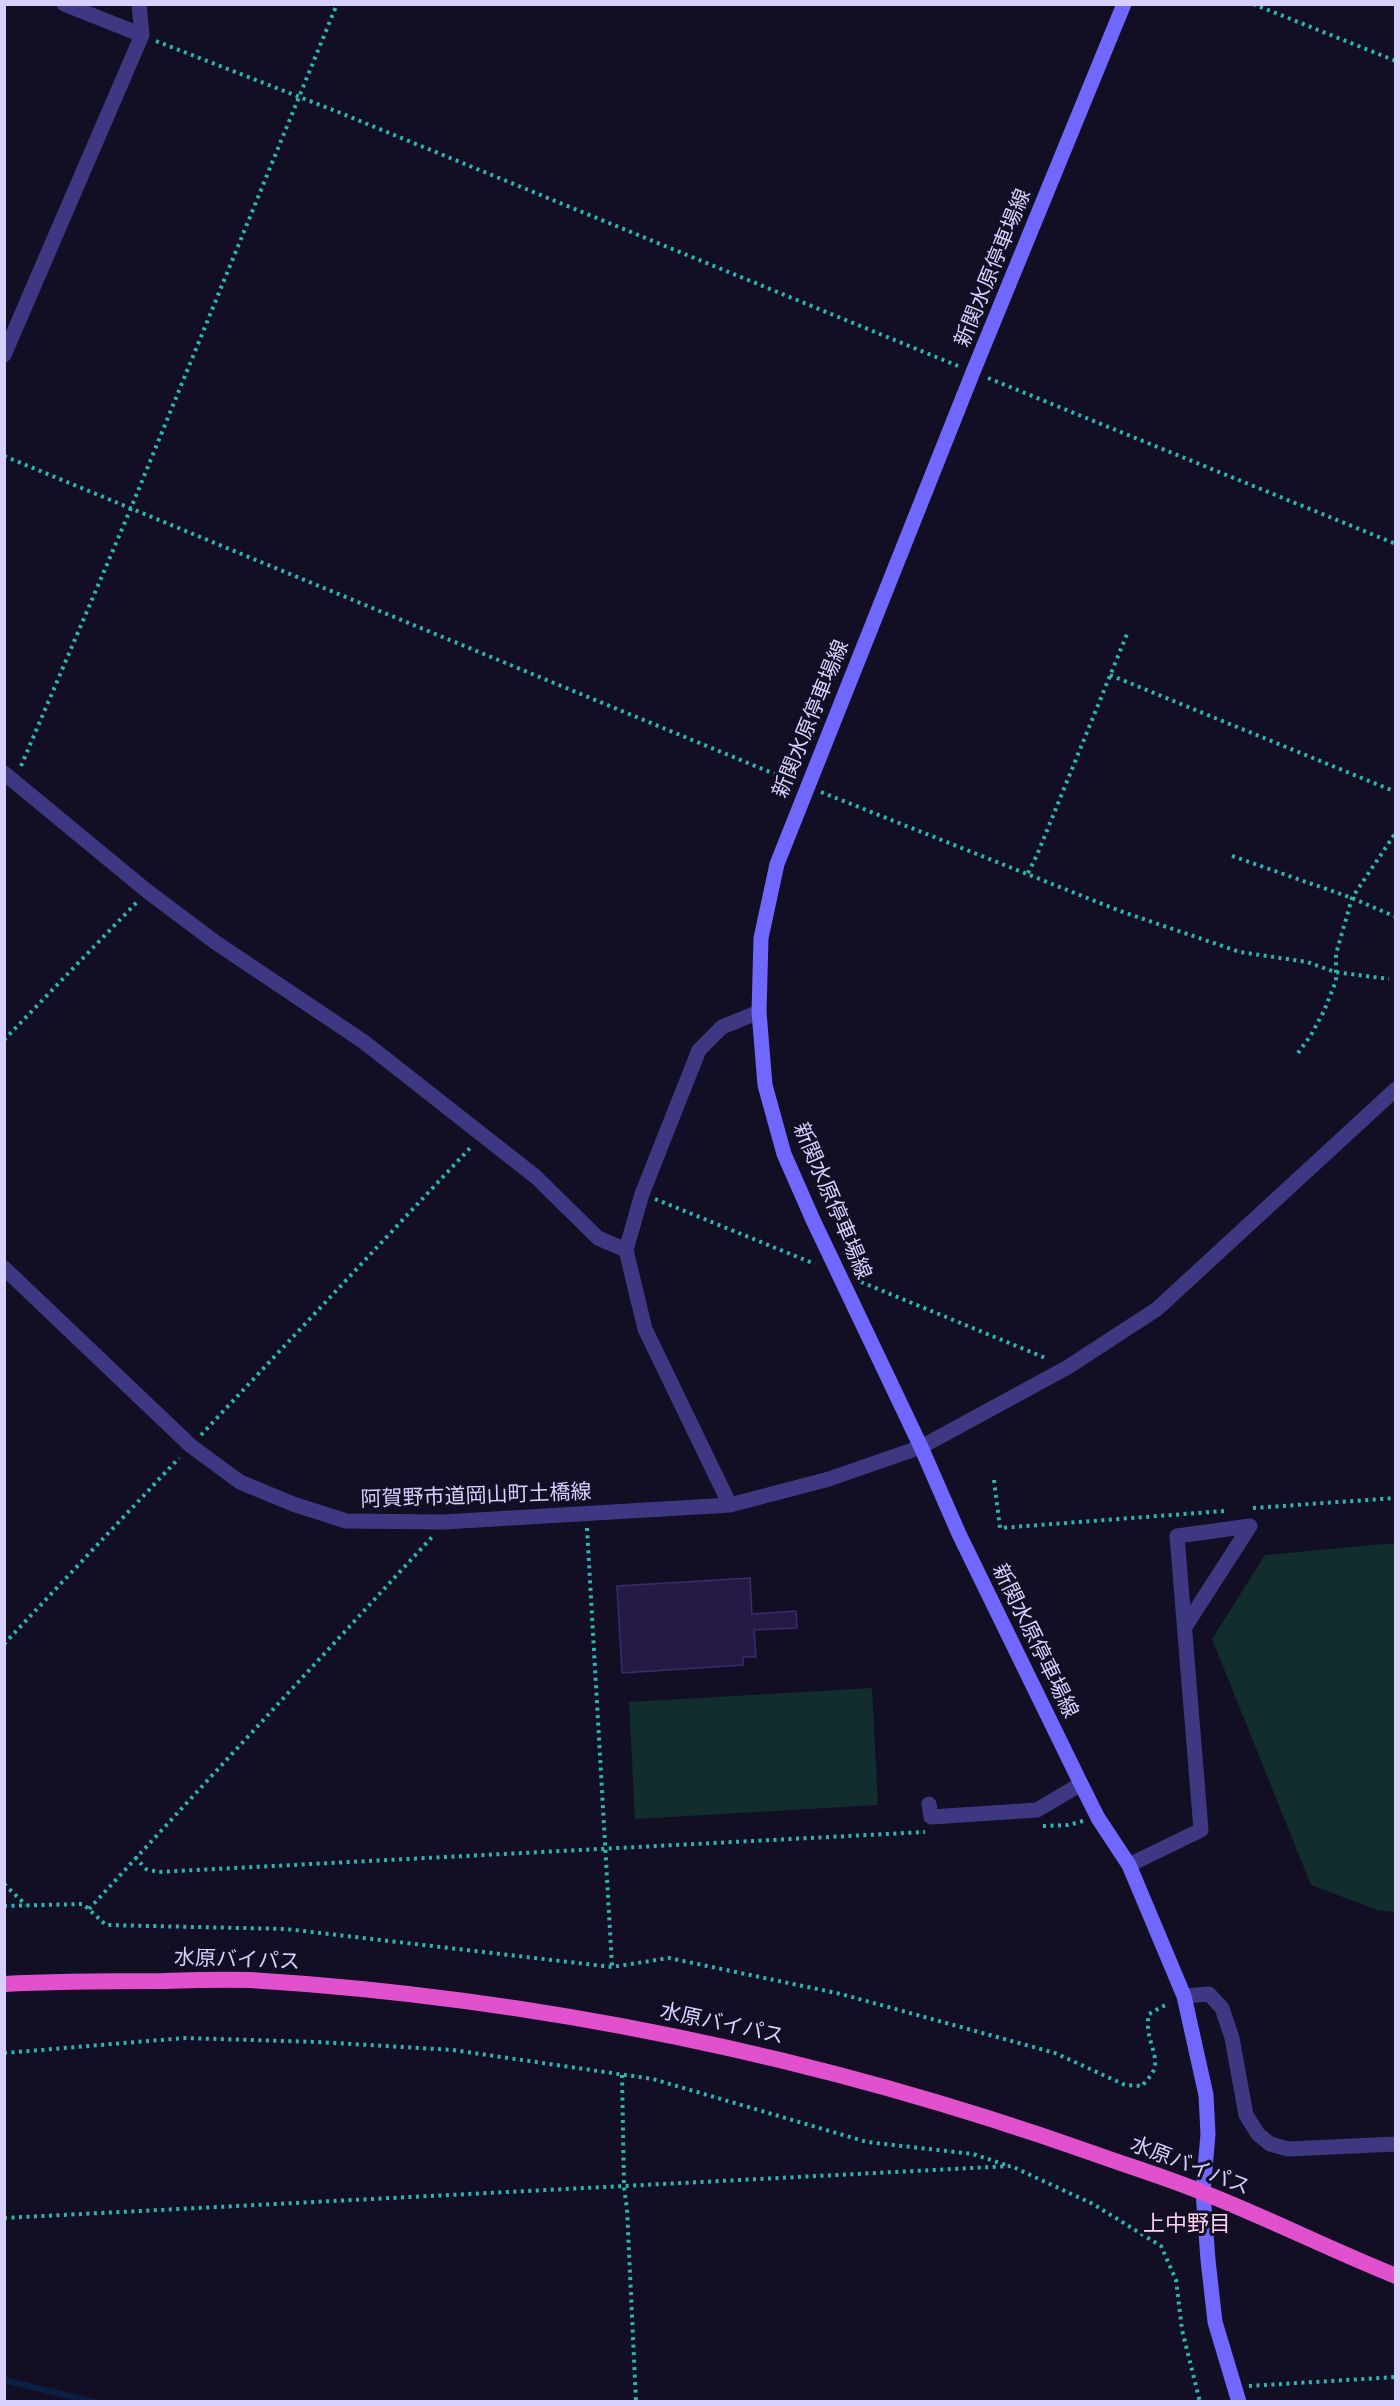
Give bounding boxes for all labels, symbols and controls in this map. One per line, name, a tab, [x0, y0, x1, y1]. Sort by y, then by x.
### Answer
street label: 新関水原停車場線	[950, 185, 1036, 351]
street label: 新関水原停車場線	[768, 636, 854, 802]
street label: 新関水原停車場線	[788, 1119, 876, 1283]
street label: 阿賀野市道岡山町土橋線	[360, 1479, 592, 1513]
street label: 新関水原停車場線	[987, 1560, 1083, 1722]
street label: 水原バイパス	[174, 1945, 300, 1975]
street label: 水原バイパス	[658, 1999, 786, 2049]
street label: 水原バイパス	[1127, 2132, 1253, 2200]
district label: 上中野目	[1143, 2211, 1231, 2237]

